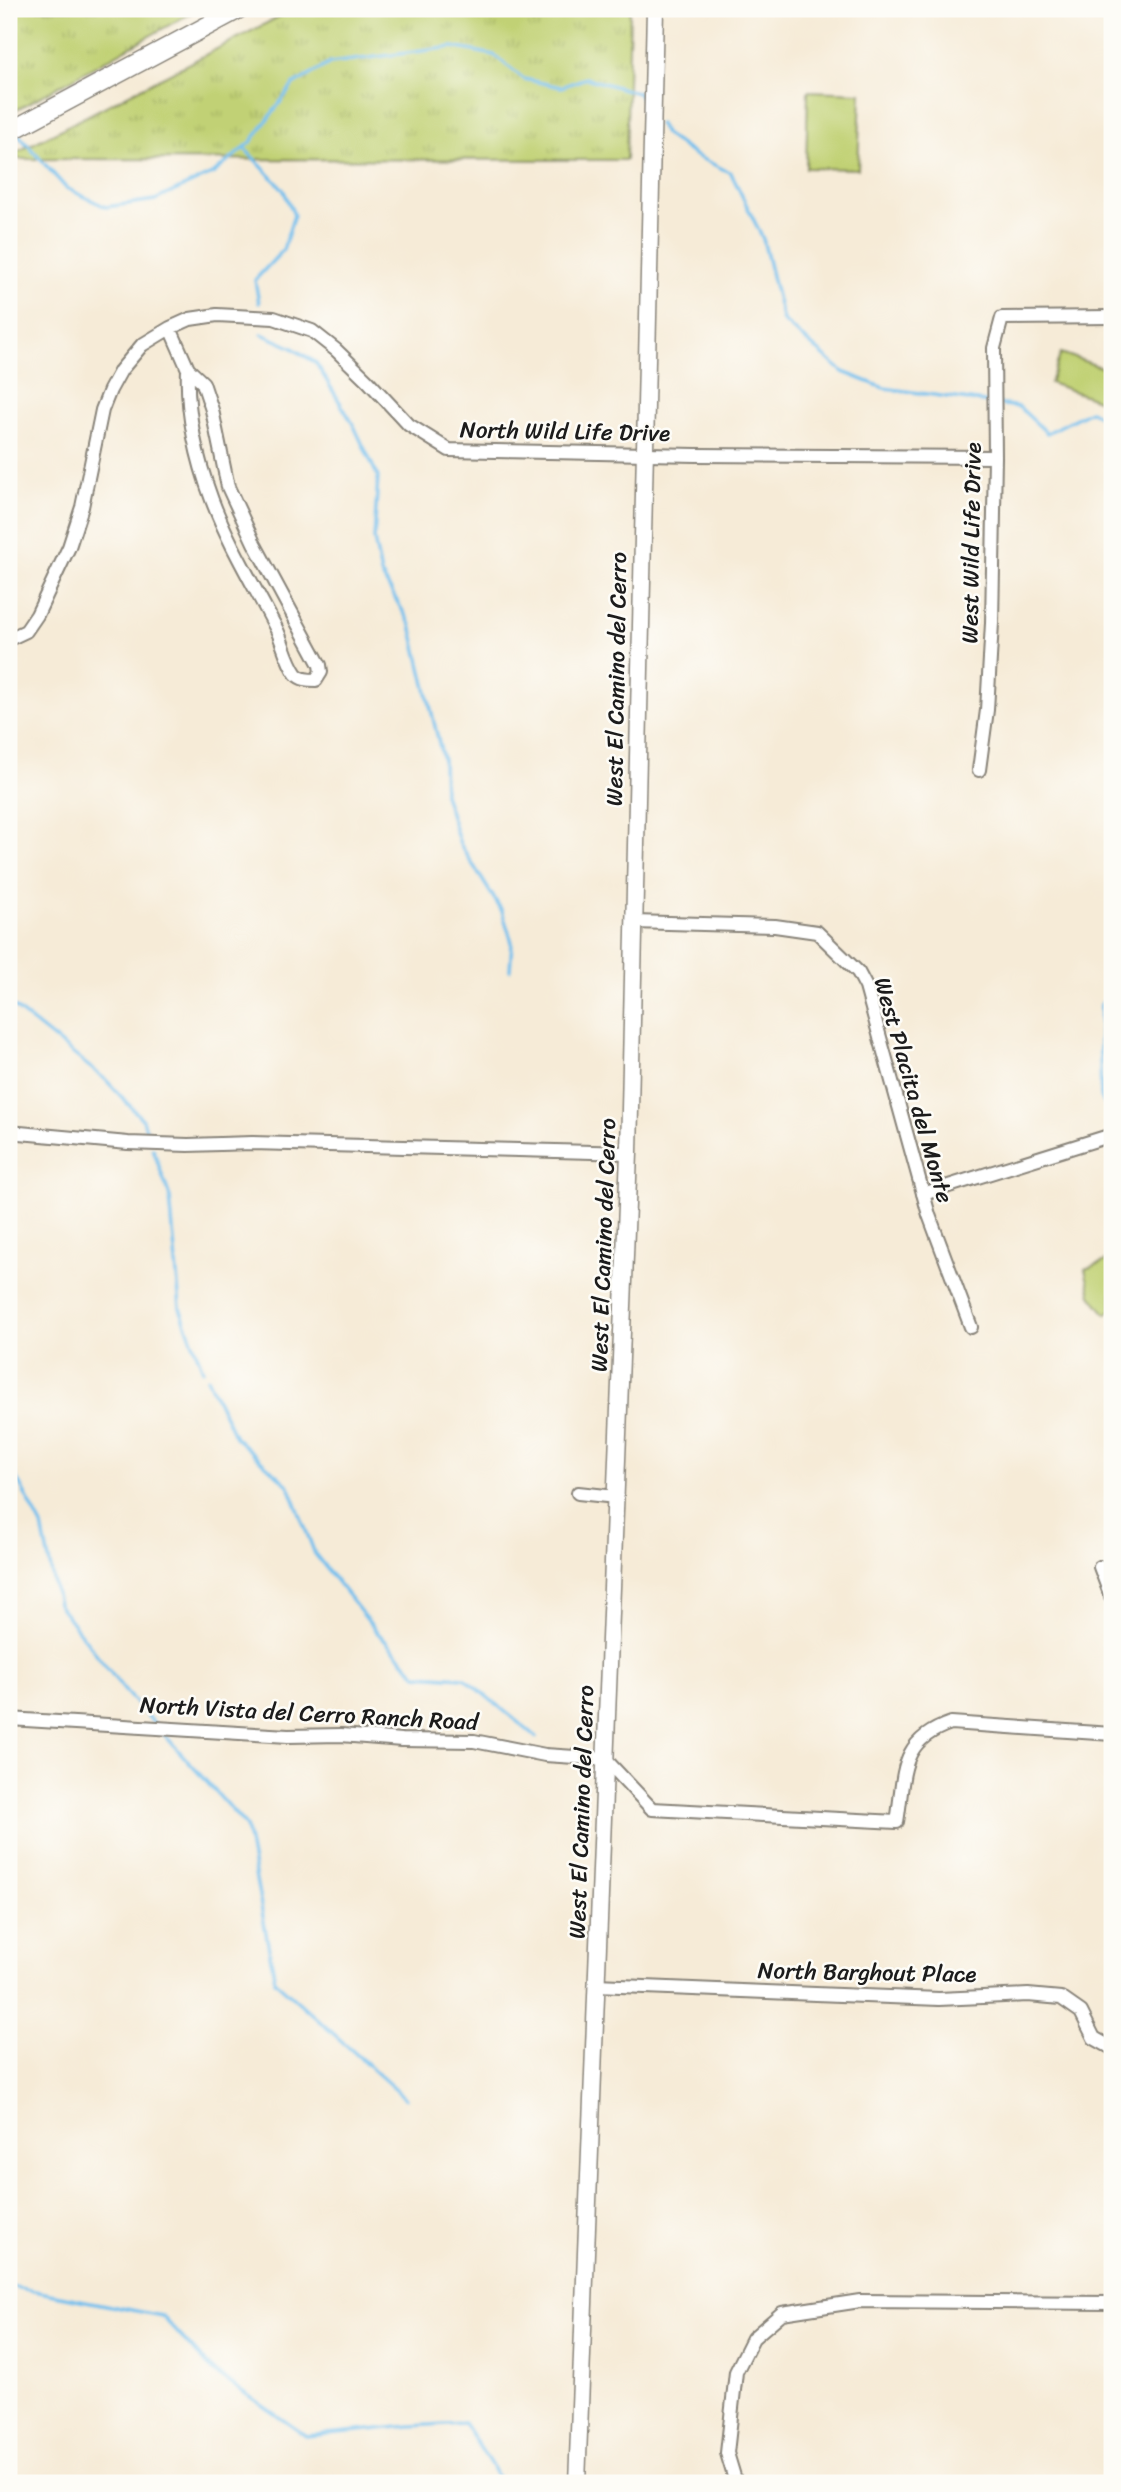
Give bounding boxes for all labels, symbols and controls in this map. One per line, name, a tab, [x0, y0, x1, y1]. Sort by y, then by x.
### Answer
street label: North Wild Life Drive	[460, 409, 670, 454]
street label: West Wild Life Drive	[949, 442, 994, 644]
street label: West El Camino del Cerro	[594, 552, 639, 806]
street label: West Placita del Monte	[862, 972, 965, 1208]
street label: West El Camino del Cerro	[579, 1117, 628, 1373]
street label: North Vista del Cerro Ranch Road	[139, 1684, 481, 1743]
street label: West El Camino del Cerro	[557, 1684, 606, 1940]
street label: North Barghout Place	[757, 1950, 977, 1995]

